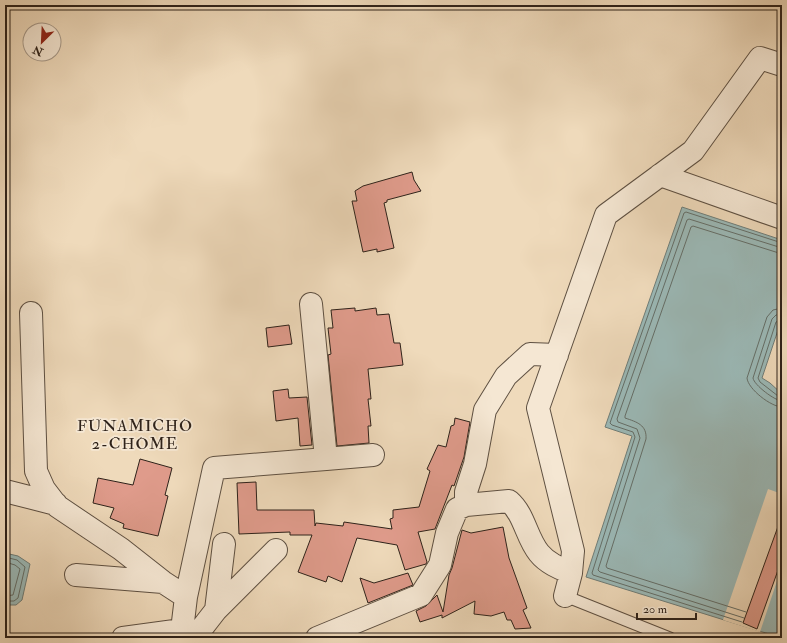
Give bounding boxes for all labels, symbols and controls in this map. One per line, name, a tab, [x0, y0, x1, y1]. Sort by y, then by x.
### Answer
north arrow	[22, 22, 62, 62]
text: N	[30, 42, 46, 59]
district label: FUNAMICHO 2-CHOME	[77, 416, 193, 454]
scale bar	[637, 595, 696, 621]
text: 20 m	[643, 602, 668, 617]

